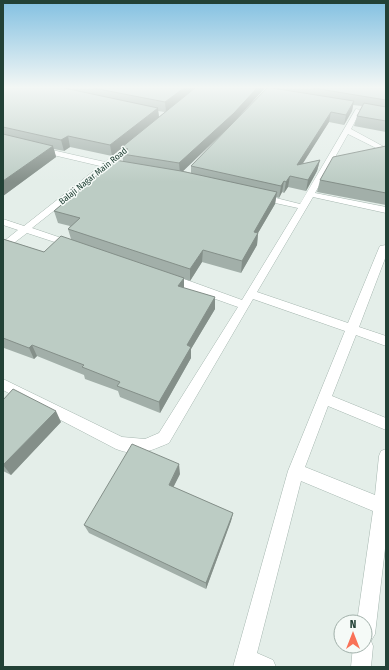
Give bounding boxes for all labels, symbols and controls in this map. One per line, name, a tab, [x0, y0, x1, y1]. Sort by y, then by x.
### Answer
street label: Balaji Nagar Main Road	[57, 145, 129, 207]
north arrow	[333, 614, 373, 654]
text: N	[350, 618, 356, 631]

